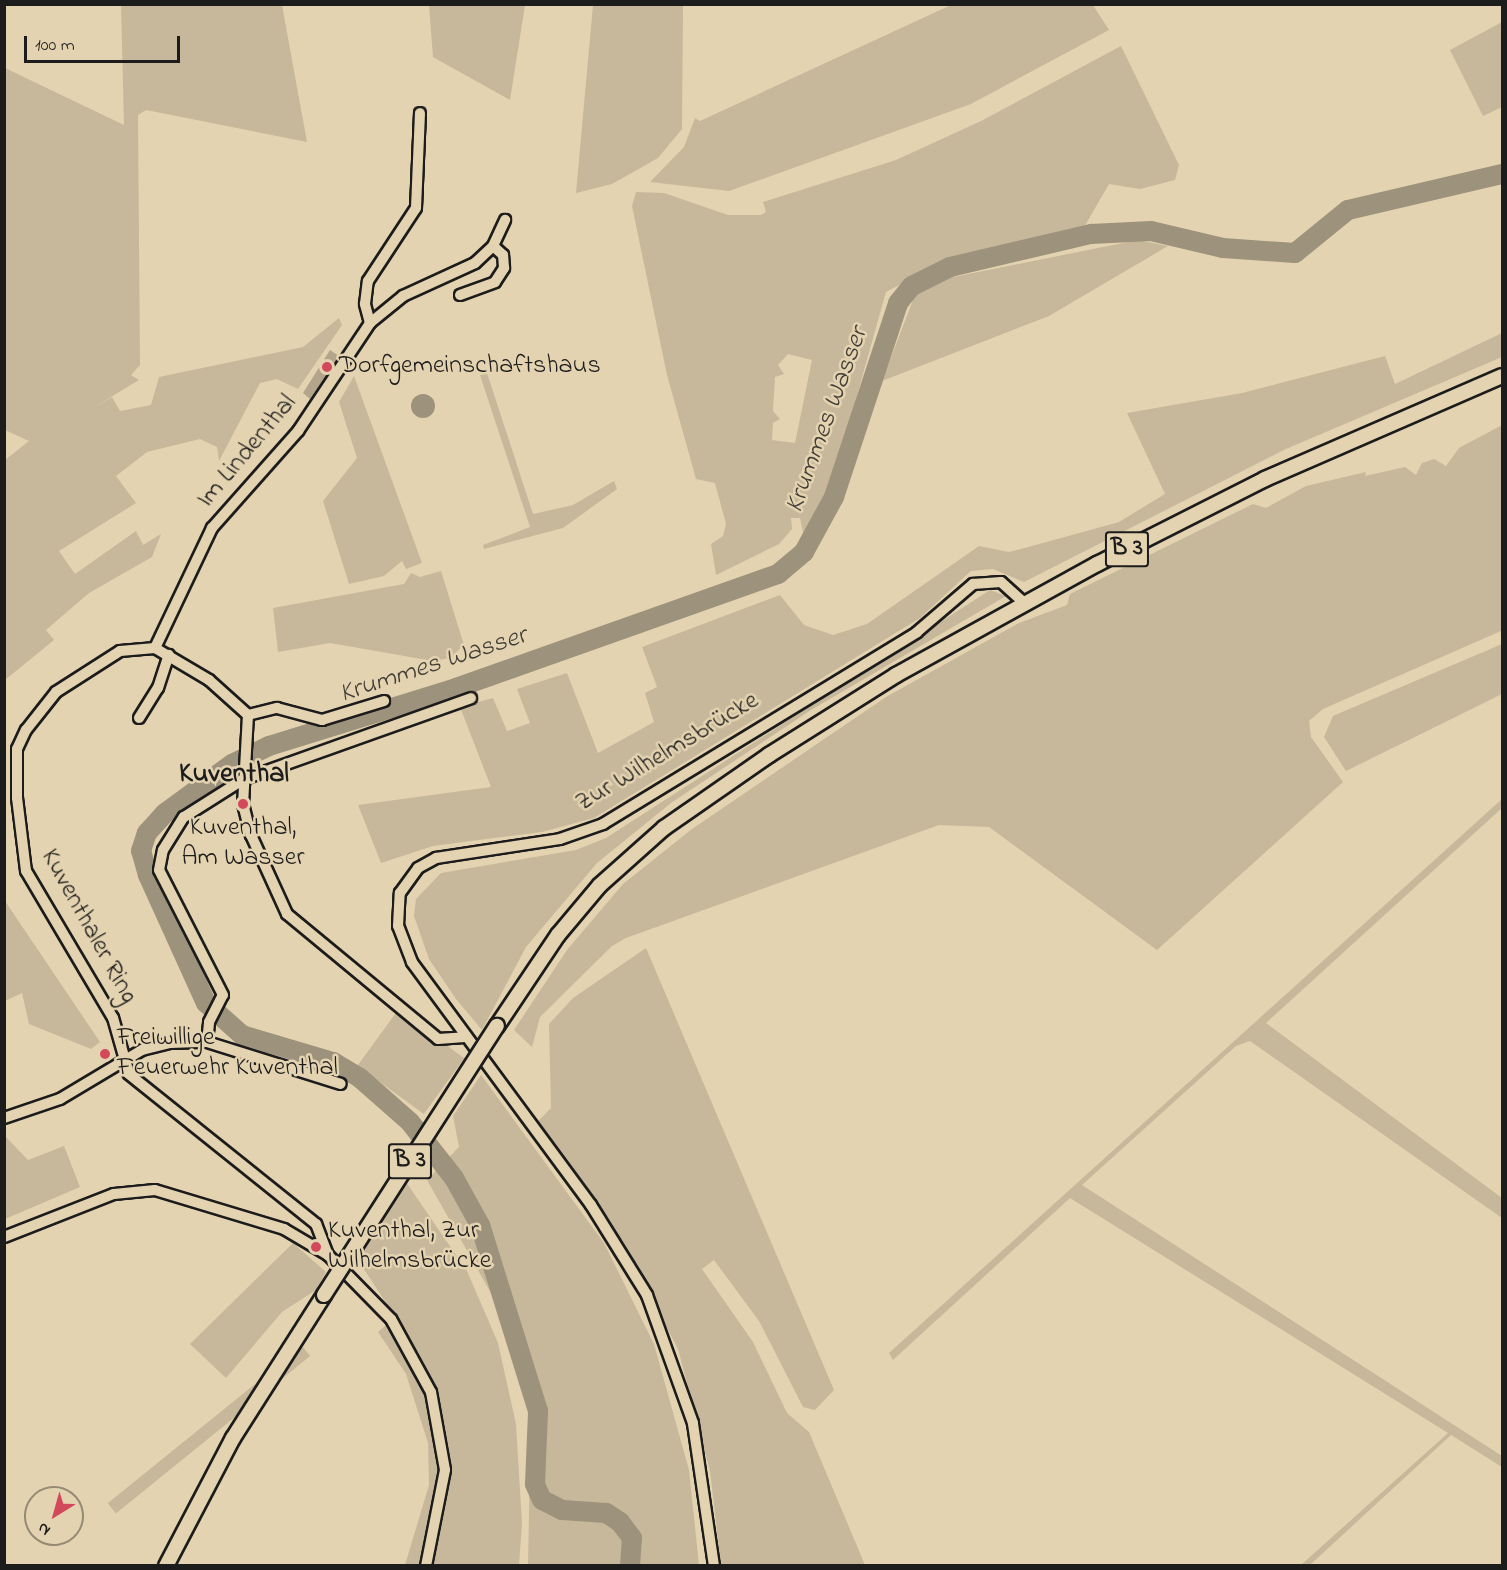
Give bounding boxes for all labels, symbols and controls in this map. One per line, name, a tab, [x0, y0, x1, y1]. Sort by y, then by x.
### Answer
scale bar	[27, 24, 183, 62]
text: 100 m	[35, 33, 75, 59]
water label: Krummes Wasser	[778, 323, 876, 517]
place label: Dorfgemeinschaftshaus	[339, 351, 601, 383]
marker: Dorfgemeinschaftshaus	[320, 360, 334, 374]
street label: Im Lindenthal	[192, 389, 304, 515]
road number: B 3	[1104, 528, 1150, 570]
water label: Krummes Wasser	[335, 619, 531, 711]
street label: Zur Wilhelmsbrücke	[571, 686, 765, 820]
district label: Kuventhal	[179, 758, 289, 792]
marker: Kuventhal, Am Wasser	[236, 797, 250, 811]
place label: Kuventhal, Am Wasser	[181, 813, 305, 874]
street label: Kuventhaler Ring	[33, 844, 143, 1010]
place label: Freiwillige Feuerwehr Kuventhal	[117, 1023, 338, 1084]
marker: Freiwillige Feuerwehr Kuventhal	[98, 1047, 112, 1061]
road number: B 3	[388, 1140, 432, 1182]
place label: Kuventhal, Zur Wilhelmsbrücke	[328, 1216, 491, 1278]
marker: Kuventhal, Zur Wilhelmsbrücke	[309, 1240, 323, 1254]
north arrow	[24, 1486, 84, 1546]
text: N	[33, 1516, 56, 1542]

